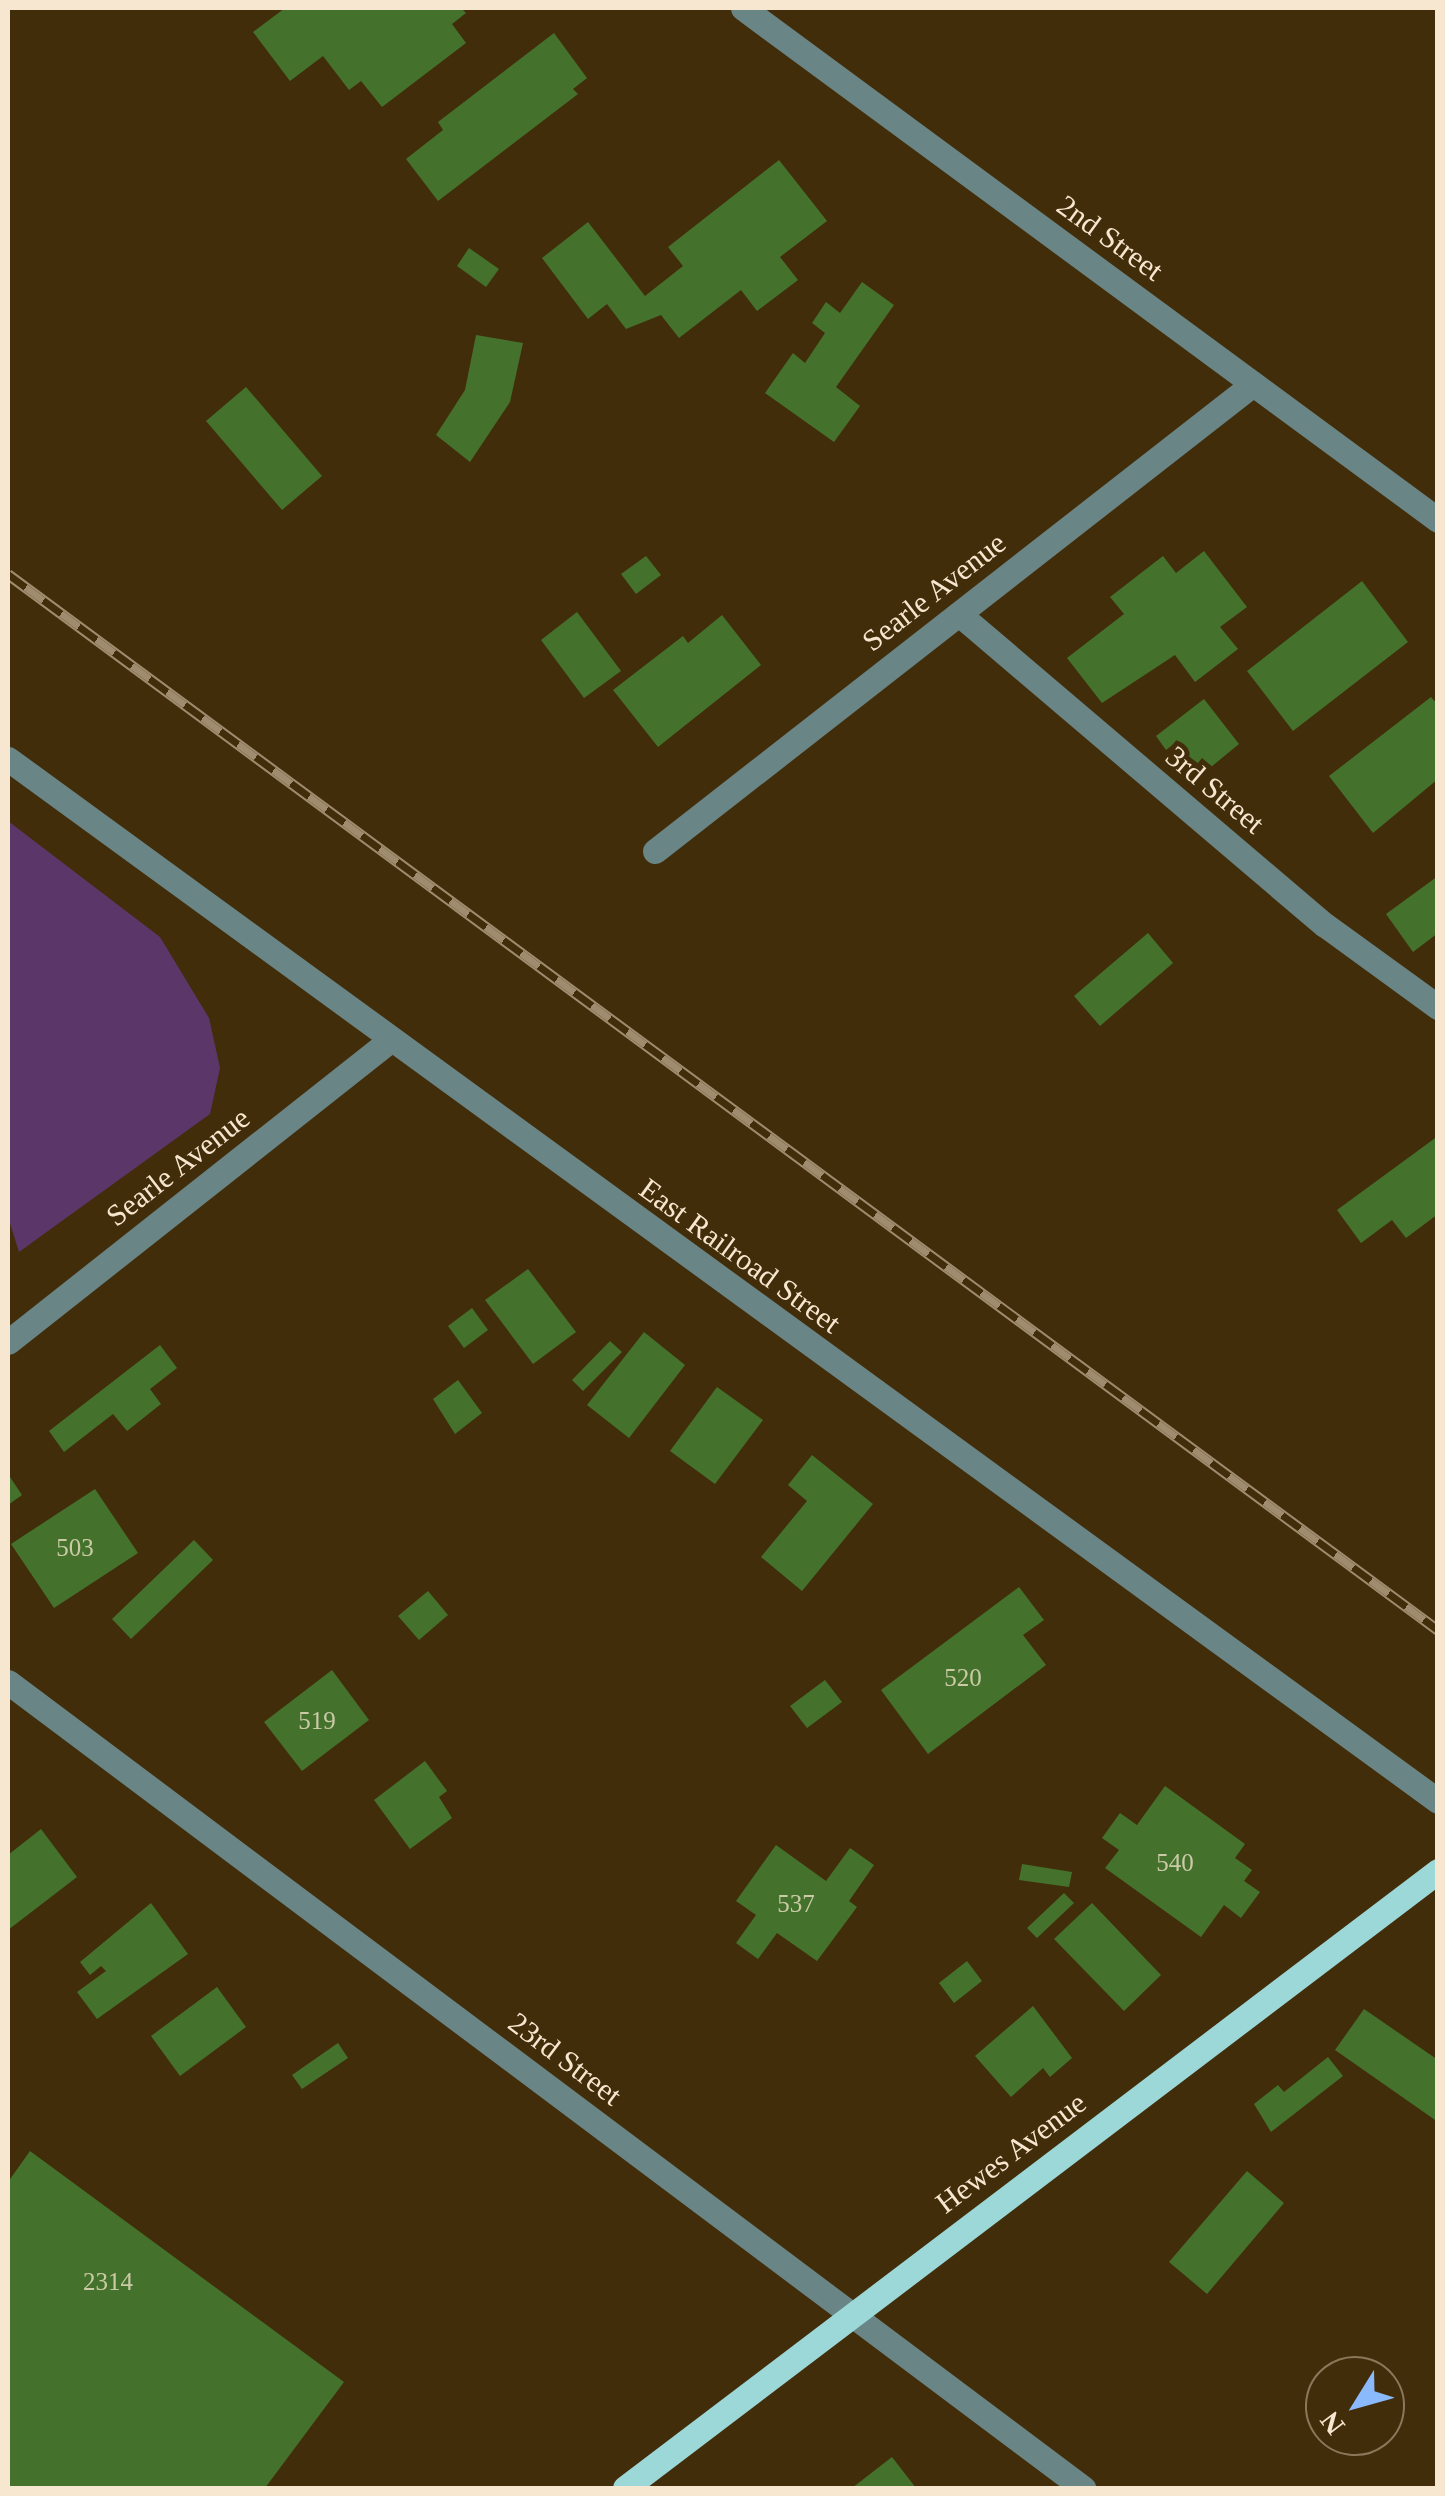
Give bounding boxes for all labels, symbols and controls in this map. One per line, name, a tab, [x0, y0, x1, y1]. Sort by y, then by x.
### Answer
street label: 2nd Street	[1050, 187, 1170, 289]
street label: Searle Avenue	[855, 524, 1013, 660]
street label: 3rd Street	[1158, 738, 1272, 842]
street label: Searle Avenue	[99, 1099, 257, 1235]
street label: East Railroad Street	[632, 1171, 848, 1341]
house number: 503	[56, 1533, 94, 1563]
house number: 520	[944, 1663, 982, 1693]
house number: 519	[298, 1706, 336, 1736]
house number: 540	[1156, 1848, 1194, 1878]
house number: 537	[777, 1889, 815, 1919]
street label: 23rd Street	[501, 2005, 629, 2113]
street label: Hewes Avenue	[928, 2084, 1094, 2222]
house number: 2314	[83, 2267, 133, 2297]
north arrow	[1305, 2356, 1405, 2456]
text: N	[1314, 2406, 1351, 2441]

